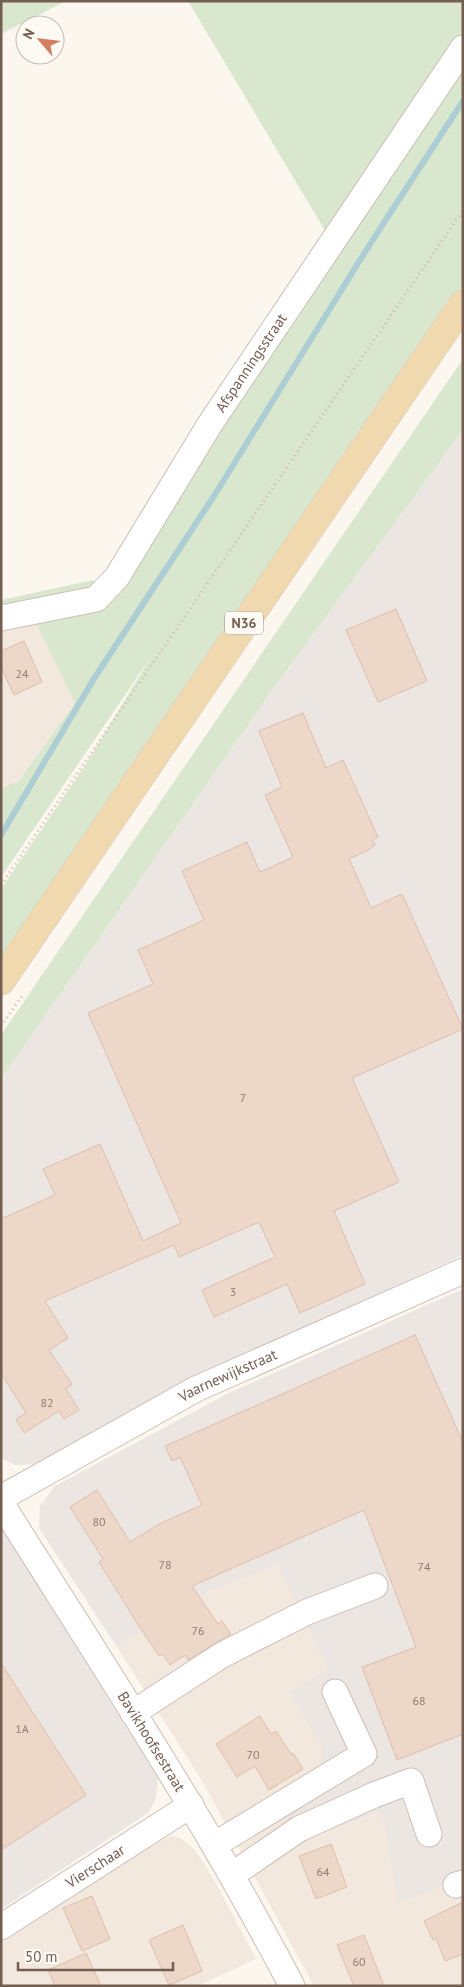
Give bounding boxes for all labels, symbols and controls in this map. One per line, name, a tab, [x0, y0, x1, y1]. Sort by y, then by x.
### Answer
north arrow	[15, 15, 65, 65]
text: N	[18, 26, 39, 42]
street label: Afspanningsstraat	[211, 310, 291, 416]
road number: N36	[225, 612, 263, 634]
house number: 24	[15, 666, 29, 681]
house number: 7	[240, 1090, 246, 1105]
house number: 3	[230, 1284, 236, 1299]
street label: Vaarnewijkstraat	[174, 1344, 280, 1406]
house number: 82	[40, 1395, 54, 1410]
house number: 80	[92, 1514, 106, 1529]
house number: 78	[158, 1557, 172, 1572]
house number: 74	[417, 1559, 431, 1574]
house number: 76	[191, 1623, 205, 1638]
street label: Bavikhoofsestraat	[114, 1688, 190, 1795]
house number: 68	[412, 1693, 426, 1708]
house number: 1A	[15, 1721, 29, 1736]
house number: 70	[246, 1747, 260, 1762]
street label: Vierschaar	[61, 1840, 128, 1893]
house number: 64	[316, 1864, 330, 1879]
scale bar	[18, 1940, 172, 1972]
text: 50 m	[25, 1947, 58, 1966]
house number: 60	[352, 1954, 366, 1969]

